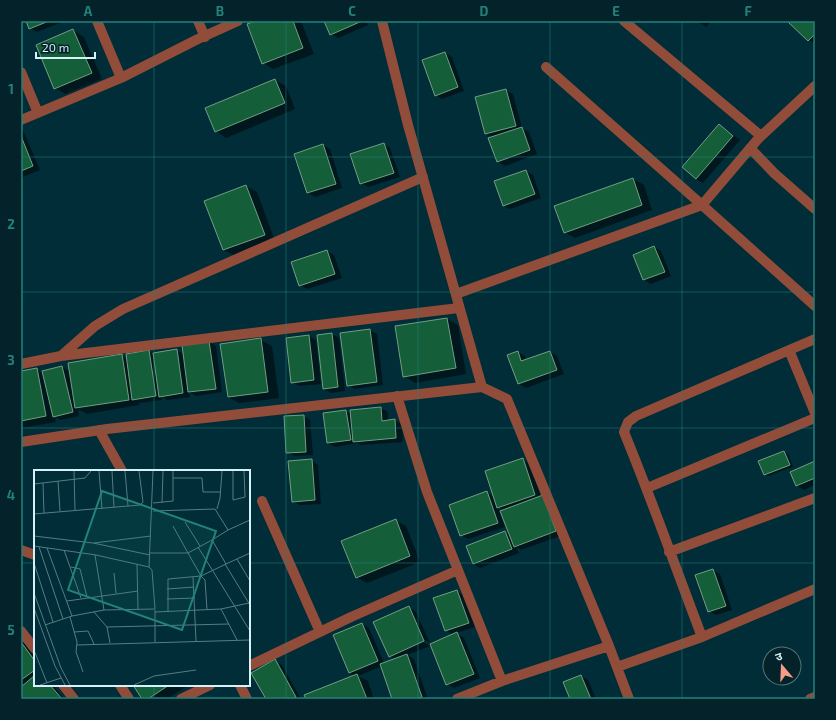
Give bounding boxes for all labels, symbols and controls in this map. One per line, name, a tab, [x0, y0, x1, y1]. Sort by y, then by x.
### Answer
text: A	[84, 3, 93, 19]
text: B	[216, 3, 224, 19]
text: C	[348, 3, 356, 19]
text: D	[480, 3, 489, 19]
text: E	[612, 3, 620, 19]
text: F	[744, 3, 752, 19]
scale bar	[36, 34, 95, 60]
text: 20 m	[42, 40, 69, 54]
text: 1	[8, 81, 14, 97]
text: 2	[7, 216, 15, 232]
text: 3	[7, 352, 15, 368]
inset map	[34, 470, 250, 686]
text: 4	[7, 487, 15, 503]
text: 5	[7, 622, 15, 638]
north arrow	[762, 646, 802, 686]
text: उ	[773, 649, 784, 663]

